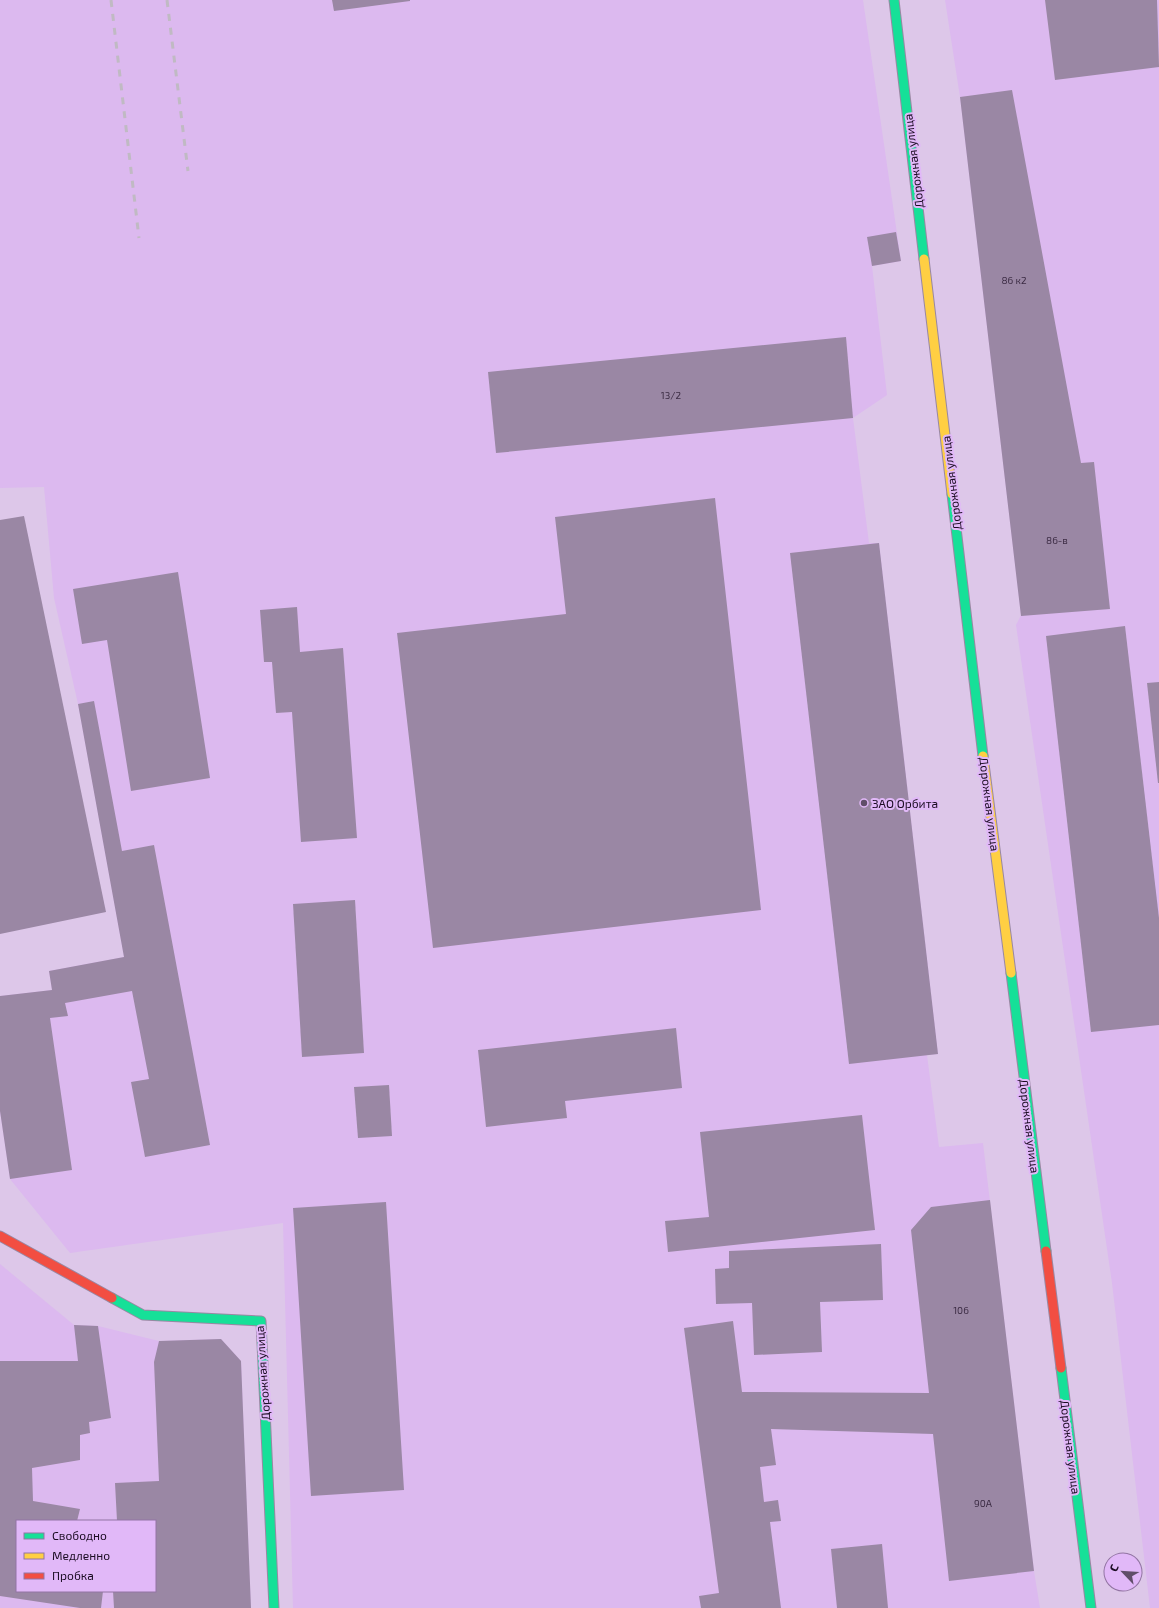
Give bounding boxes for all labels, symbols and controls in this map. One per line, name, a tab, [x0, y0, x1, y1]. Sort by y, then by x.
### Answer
street label: Дорожная улица	[900, 113, 927, 209]
house number: 86 к2	[1002, 274, 1027, 286]
house number: 13/2	[661, 389, 682, 401]
street label: Дорожная улица	[938, 435, 965, 531]
house number: 86-в	[1046, 534, 1068, 546]
street label: Дорожная улица	[976, 756, 1003, 852]
place label: ЗАО Орбита	[872, 796, 938, 810]
marker: ЗАО Орбита	[859, 798, 869, 808]
street label: Дорожная улица	[1016, 1078, 1043, 1174]
house number: 106	[953, 1304, 969, 1316]
street label: Дорожная улица	[252, 1325, 273, 1421]
street label: Дорожная улица	[1057, 1399, 1084, 1495]
house number: 90А	[974, 1497, 993, 1509]
legend	[16, 1520, 156, 1592]
text: Свободно	[52, 1528, 107, 1542]
text: Медленно	[52, 1548, 110, 1562]
north arrow	[1103, 1552, 1143, 1592]
text: С	[1106, 1561, 1121, 1573]
text: Пробка	[52, 1568, 94, 1582]

